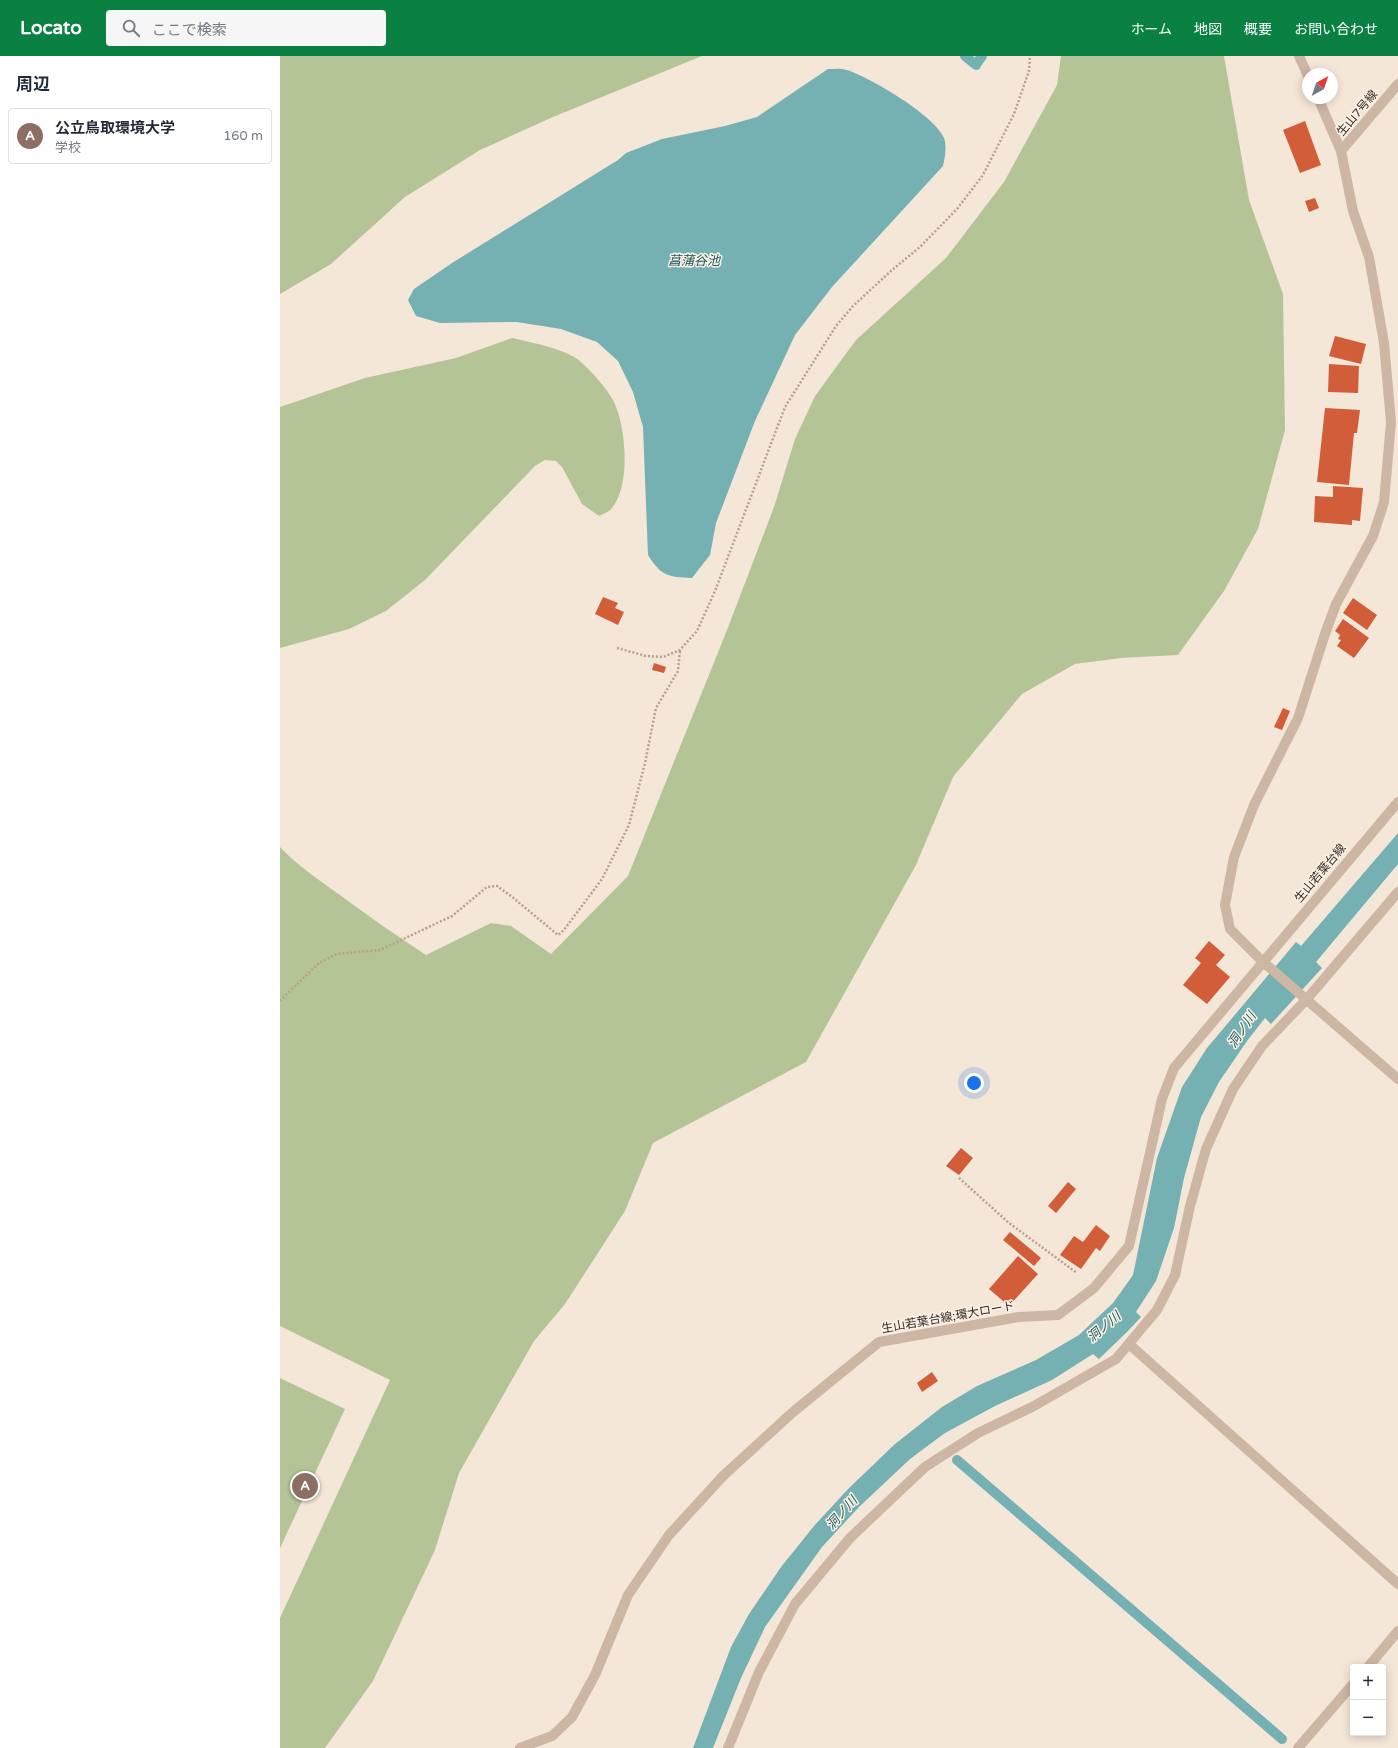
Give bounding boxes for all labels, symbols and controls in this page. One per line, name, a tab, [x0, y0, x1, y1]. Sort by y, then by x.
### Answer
search box	[106, 10, 386, 46]
text: Locato	[20, 17, 82, 39]
icon: search	[120, 17, 142, 39]
text: ここで検索	[152, 21, 227, 39]
text: ホーム	[1130, 21, 1172, 38]
text: 地図	[1194, 21, 1222, 38]
text: 概要	[1244, 21, 1272, 38]
text: お問い合わせ	[1294, 21, 1378, 38]
north arrow	[1302, 68, 1338, 104]
text: 周辺	[16, 74, 50, 95]
street label: 生山7号線	[1334, 87, 1380, 139]
text: 公立鳥取環境大学	[55, 119, 175, 137]
text: A	[25, 128, 35, 144]
text: 160 m	[223, 128, 263, 144]
text: 学校	[55, 140, 81, 156]
water label: 菖蒲谷池	[668, 253, 722, 269]
street label: 生山若葉台線	[1291, 841, 1349, 905]
water label: 洞ノ川	[1224, 1008, 1261, 1051]
your location	[964, 1073, 984, 1093]
street label: 生山若葉台線;環大ロード	[880, 1298, 1016, 1336]
water label: 洞ノ川	[1084, 1307, 1126, 1346]
pin: A	[292, 1471, 318, 1501]
water label: 洞ノ川	[823, 1492, 862, 1533]
map controls	[1350, 1664, 1386, 1736]
button: +	[1350, 1664, 1386, 1700]
button: −	[1350, 1700, 1386, 1736]

